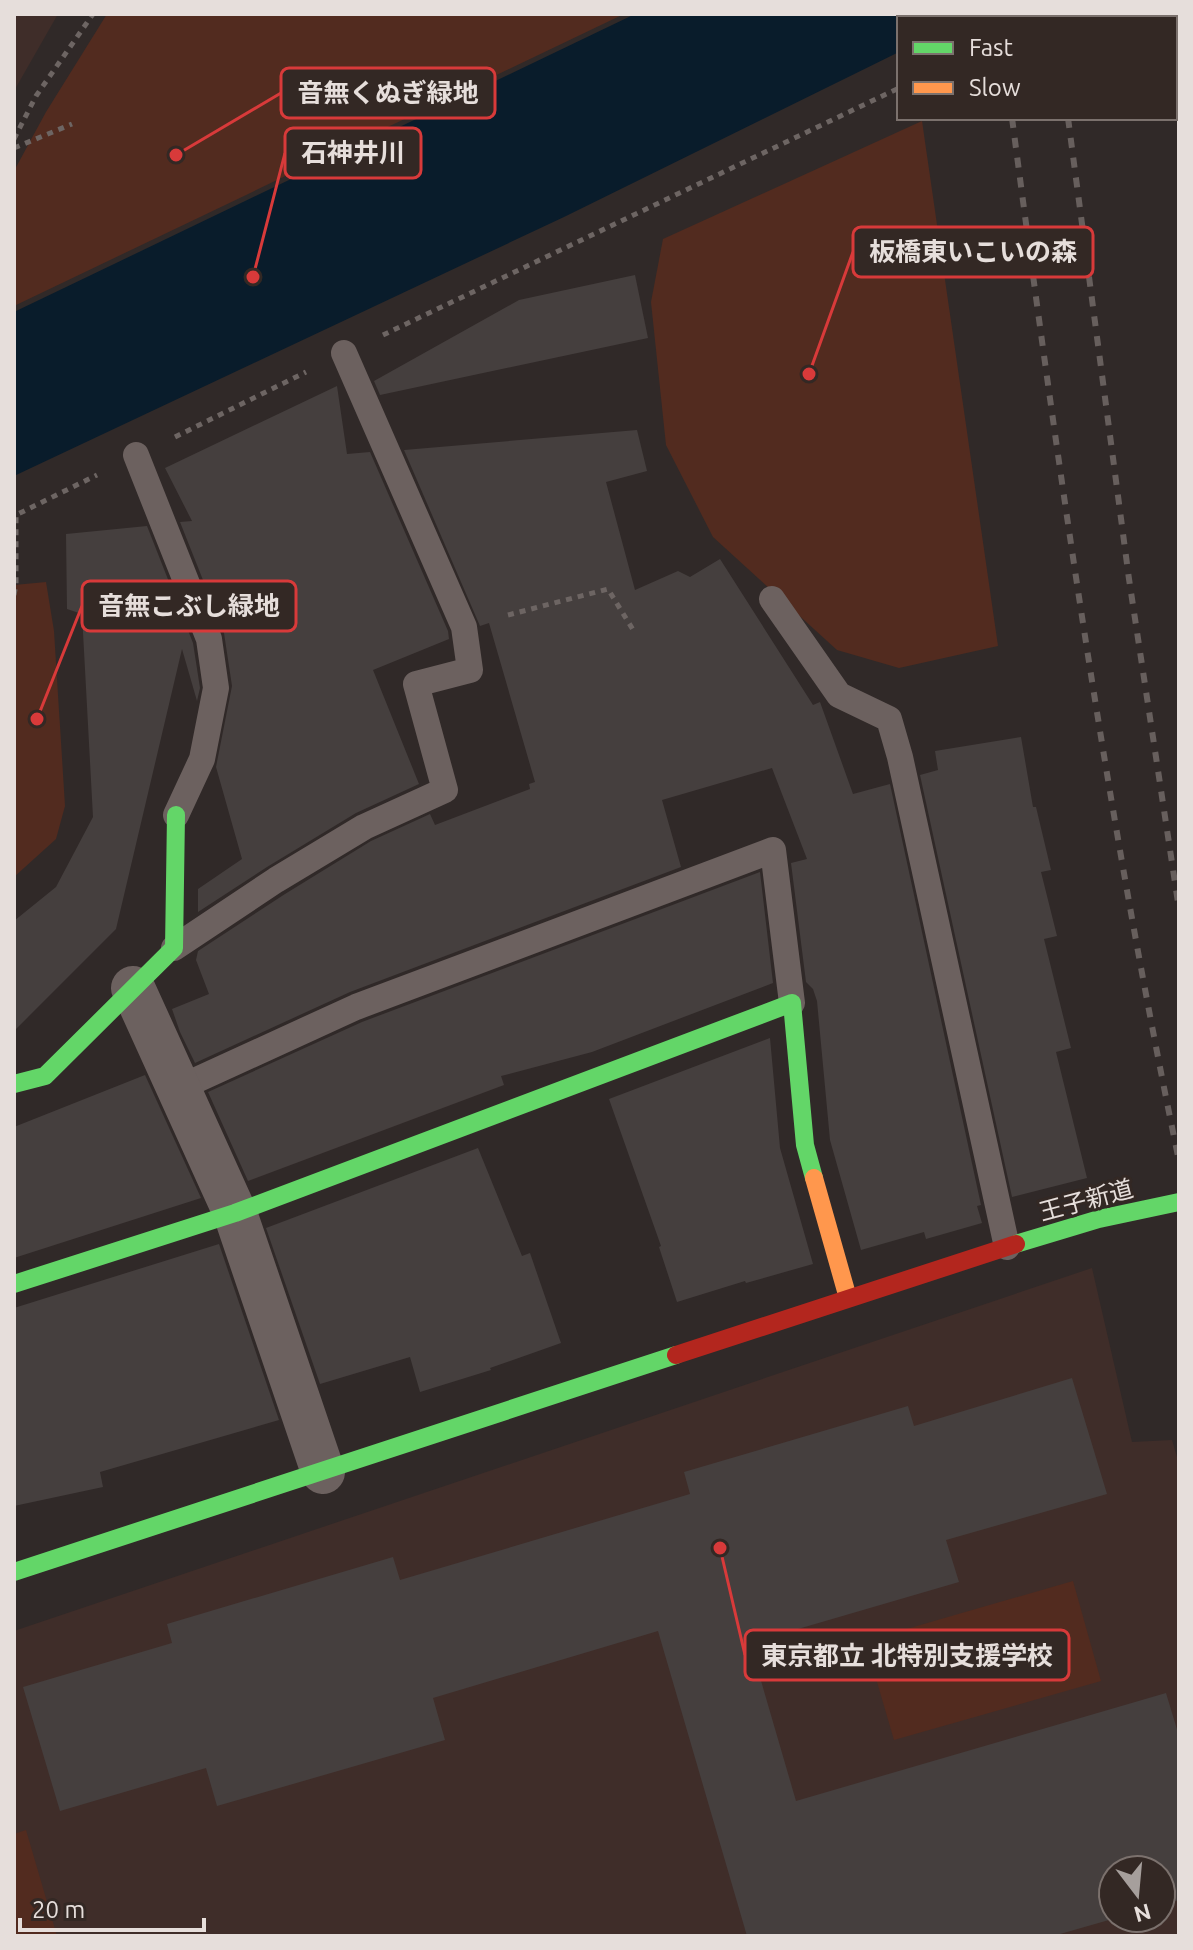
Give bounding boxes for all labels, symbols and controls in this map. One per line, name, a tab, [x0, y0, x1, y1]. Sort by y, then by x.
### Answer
legend	[897, 16, 1177, 120]
text: Fast	[969, 34, 1013, 61]
callout: 音無くぬぎ緑地	[281, 68, 495, 118]
text: Slow	[969, 74, 1021, 101]
text: 音無くぬぎ緑地	[297, 78, 479, 107]
callout: 石神井川	[285, 128, 421, 178]
text: 石神井川	[301, 138, 405, 167]
callout: 板橋東いこいの森	[853, 227, 1093, 277]
text: 板橋東いこいの森	[869, 237, 1077, 266]
callout: 音無こぶし緑地	[82, 581, 296, 631]
text: 音無こぶし緑地	[98, 591, 280, 620]
street label: 王子新道	[1036, 1175, 1136, 1225]
callout: 東京都立 北特別支援学校	[745, 1630, 1069, 1680]
text: 東京都立 北特別支援学校	[761, 1641, 1053, 1670]
north arrow	[1097, 1854, 1177, 1934]
scale bar	[20, 1882, 204, 1932]
text: 20 m	[32, 1896, 85, 1923]
text: N	[1131, 1899, 1154, 1928]

